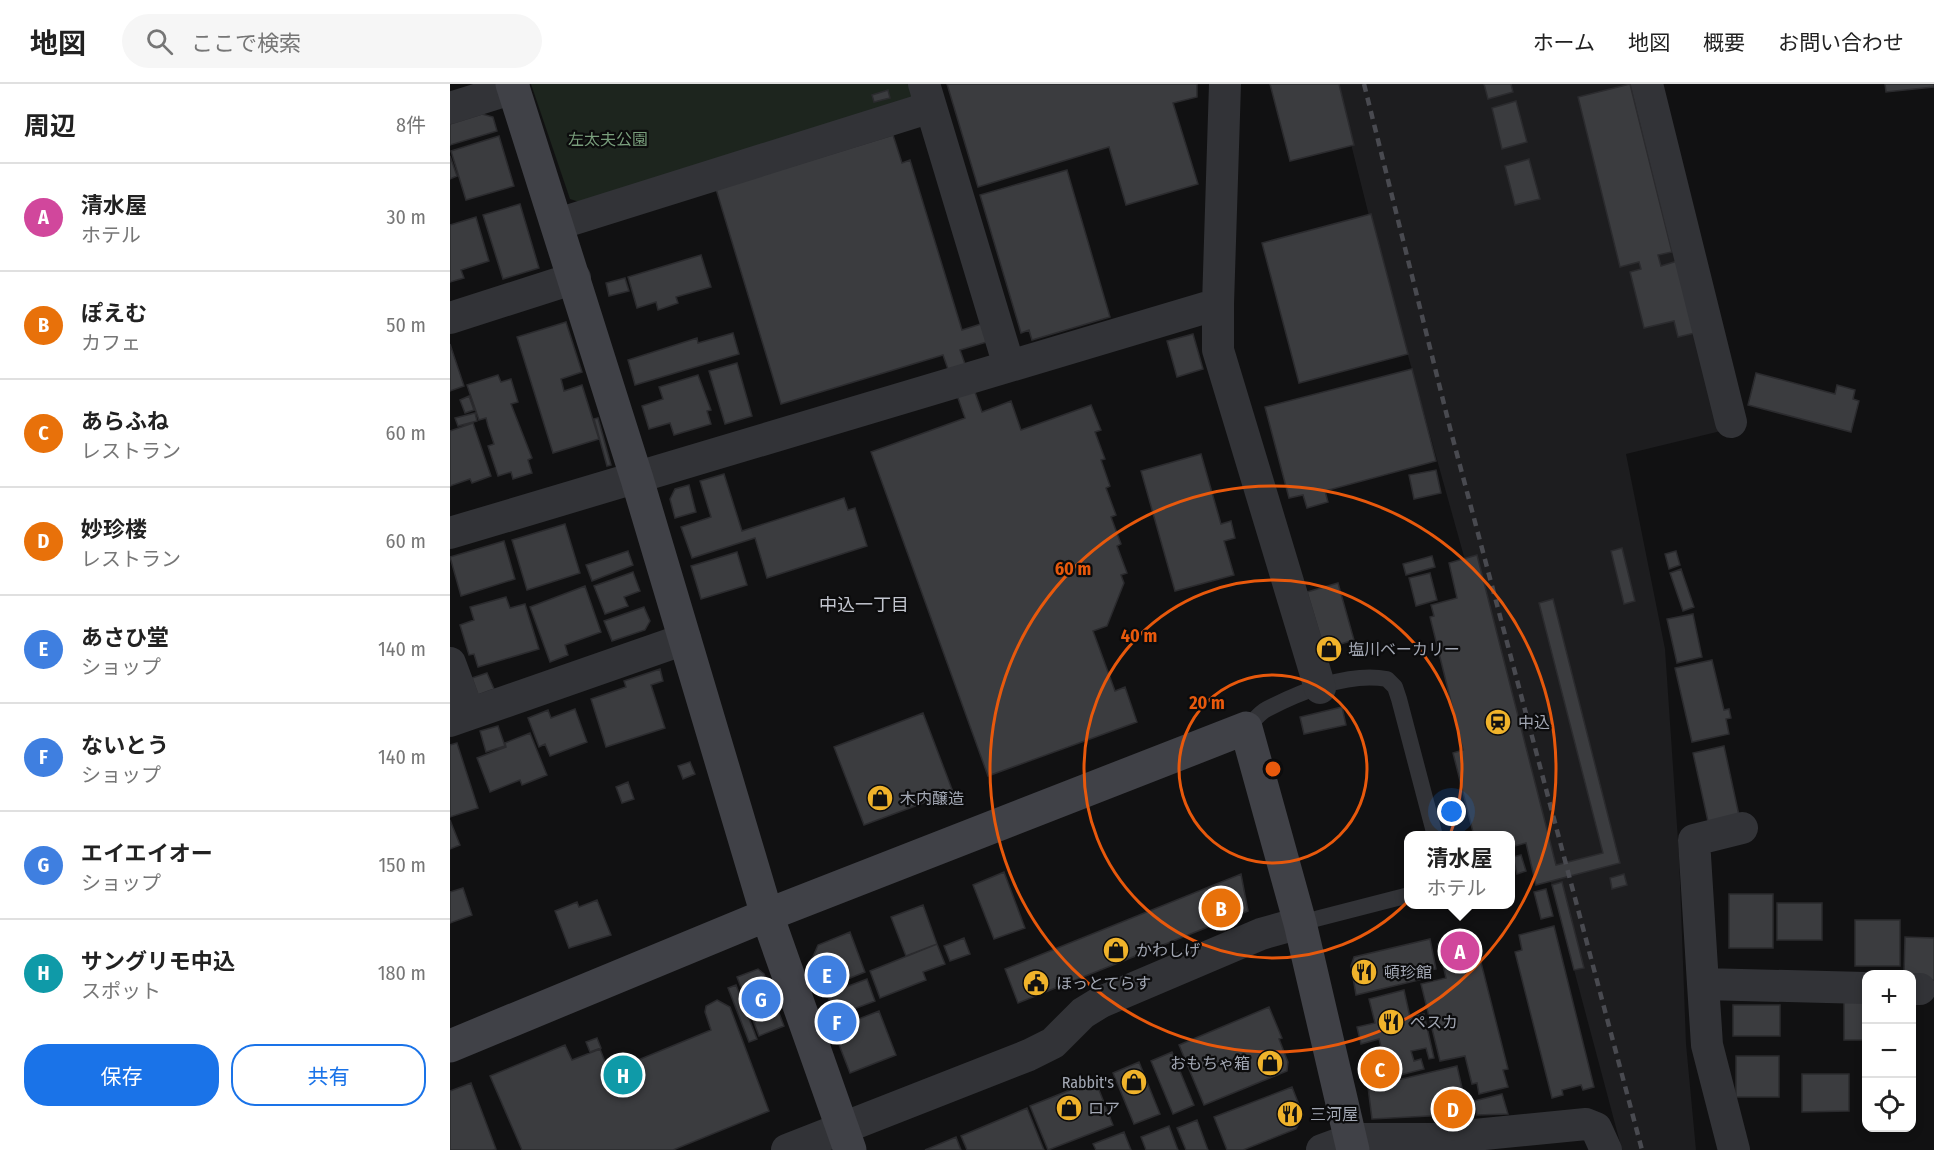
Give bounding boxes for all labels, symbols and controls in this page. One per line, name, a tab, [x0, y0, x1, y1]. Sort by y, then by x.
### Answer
search box	[122, 14, 542, 68]
icon: search	[143, 25, 176, 58]
text: 地図	[30, 27, 86, 60]
text: ここで検索	[191, 30, 301, 57]
text: ホーム	[1533, 30, 1595, 56]
text: 地図	[1628, 30, 1670, 56]
text: 概要	[1703, 30, 1745, 56]
text: お問い合わせ	[1778, 30, 1904, 56]
text: 周辺	[24, 111, 76, 142]
text: 8件	[396, 113, 426, 137]
park label: 左太夫公園	[568, 130, 648, 149]
text: 清水屋	[81, 192, 147, 219]
text: A	[38, 205, 49, 229]
text: 30 m	[386, 205, 426, 229]
text: ホテル	[81, 223, 141, 247]
text: ぽえむ	[81, 300, 147, 327]
text: B	[38, 313, 49, 337]
text: 50 m	[386, 313, 426, 337]
text: カフェ	[81, 331, 141, 355]
text: あらふね	[81, 408, 169, 435]
text: C	[38, 421, 49, 445]
text: 60 m	[386, 421, 426, 445]
text: レストラン	[81, 439, 181, 463]
text: 妙珍楼	[81, 516, 147, 543]
text: D	[38, 529, 49, 553]
text: 60 m	[386, 529, 426, 553]
text: レストラン	[81, 547, 181, 571]
text: 60 m	[1055, 558, 1091, 580]
district label: 中込一丁目	[819, 594, 909, 616]
text: あさひ堂	[81, 624, 169, 651]
text: 40 m	[1121, 625, 1157, 647]
shop icon: 塩川ベーカリー	[1314, 634, 1344, 664]
text: E	[39, 637, 48, 661]
text: 140 m	[378, 637, 426, 661]
place label: 塩川ベーカリー	[1348, 640, 1460, 659]
text: ショップ	[81, 655, 161, 679]
text: 20 m	[1188, 692, 1225, 714]
station icon: 中込	[1483, 707, 1513, 737]
place label: 中込	[1518, 713, 1550, 732]
text: ないとう	[81, 732, 169, 759]
text: F	[39, 745, 48, 769]
text: 140 m	[378, 745, 426, 769]
centre of rings	[1263, 759, 1283, 779]
text: ショップ	[81, 763, 161, 787]
shop icon: 木内醸造	[865, 783, 895, 813]
place label: 木内醸造	[900, 789, 964, 808]
your location	[1437, 797, 1466, 826]
popup	[1404, 831, 1515, 909]
text: エイエイオー	[81, 840, 213, 867]
text: 清水屋	[1426, 845, 1493, 872]
text: G	[38, 853, 49, 877]
text: 150 m	[379, 853, 426, 877]
text: ショップ	[81, 871, 161, 895]
text: ホテル	[1426, 876, 1486, 900]
pin: B	[1202, 886, 1240, 930]
pin: A	[1440, 928, 1480, 974]
shop icon: かわしげ	[1101, 935, 1131, 965]
place label: かわしげ	[1136, 941, 1200, 960]
text: サングリモ中込	[81, 948, 235, 975]
pin: E	[808, 952, 847, 998]
restaurant icon: 頓珍館	[1349, 957, 1379, 987]
text: H	[37, 961, 50, 985]
text: 180 m	[378, 961, 426, 985]
place label: 頓珍館	[1384, 963, 1432, 982]
public building icon: ほっとてらす	[1021, 968, 1051, 998]
map controls	[1862, 970, 1916, 1132]
button: +	[1862, 970, 1916, 1024]
place label: ほっとてらす	[1056, 974, 1151, 993]
pin: G	[742, 976, 780, 1022]
text: スポット	[81, 979, 161, 1003]
pin: F	[818, 1000, 856, 1044]
restaurant icon: ペスカ	[1376, 1007, 1406, 1037]
place label: ペスカ	[1410, 1013, 1458, 1032]
button: −	[1862, 1024, 1916, 1078]
button: 保存	[24, 1044, 219, 1106]
button: 共有	[231, 1044, 426, 1106]
pin: C	[1360, 1046, 1400, 1092]
shop icon: おもちゃ箱	[1255, 1048, 1285, 1078]
pin: H	[604, 1052, 642, 1098]
place label: おもちゃ箱	[1170, 1054, 1250, 1073]
shop icon: Rabbit's	[1119, 1067, 1149, 1097]
place label: Rabbit's	[1062, 1073, 1114, 1092]
button: locate	[1862, 1078, 1916, 1132]
pin: D	[1434, 1086, 1472, 1132]
shop icon: ロア	[1054, 1093, 1084, 1123]
place label: ロア	[1088, 1099, 1120, 1118]
restaurant icon: 三河屋	[1275, 1099, 1305, 1129]
place label: 三河屋	[1310, 1105, 1358, 1124]

